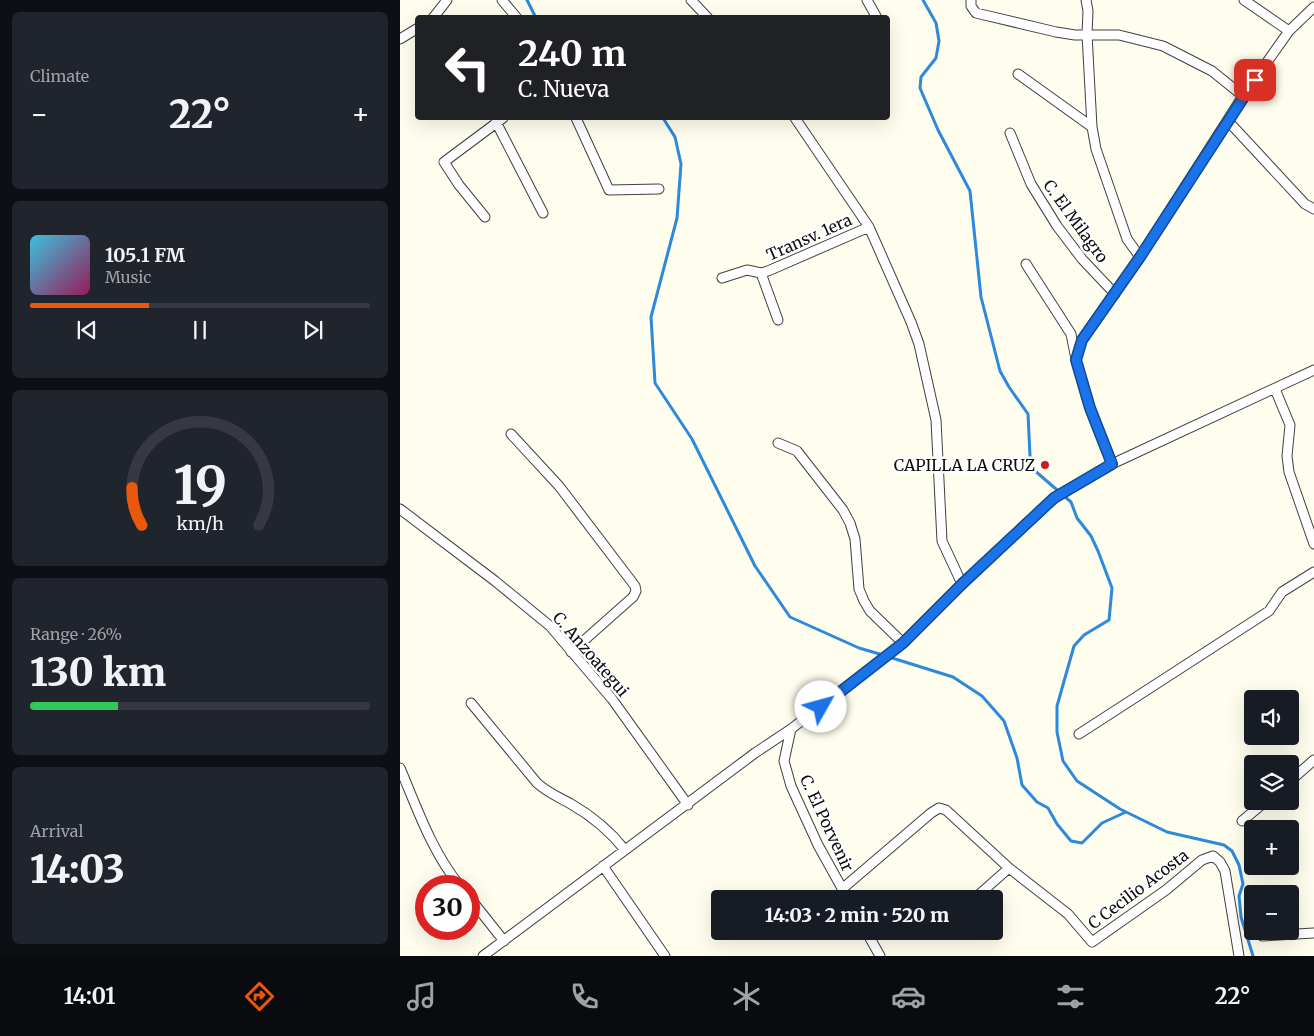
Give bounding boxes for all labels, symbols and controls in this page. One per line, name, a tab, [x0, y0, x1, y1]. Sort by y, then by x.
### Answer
text: 240 m	[518, 32, 626, 76]
icon: left	[435, 35, 500, 100]
pin	[1234, 59, 1276, 101]
text: Climate	[30, 66, 89, 86]
icon: arrive	[1241, 66, 1269, 94]
text: C. Nueva	[518, 75, 609, 103]
text: 22°	[169, 91, 231, 138]
text: −	[30, 96, 49, 132]
text: +	[351, 96, 370, 132]
street label: C. El Milagro	[1039, 176, 1113, 266]
street label: Transv. 1era	[763, 209, 855, 265]
text: 105.1 FM	[105, 243, 185, 267]
text: Music	[105, 267, 151, 287]
icon: previous	[73, 316, 101, 344]
icon: pause	[186, 316, 214, 344]
icon: next	[299, 316, 327, 344]
text: 19	[173, 453, 227, 518]
place label: CAPILLA LA CRUZ	[894, 455, 1035, 475]
marker: CAPILLA LA CRUZ	[1039, 459, 1051, 471]
text: km/h	[176, 512, 224, 535]
street label: C. Anzoategui	[549, 607, 633, 701]
text: Range · 26%	[30, 624, 122, 644]
text: 130 km	[30, 649, 166, 696]
position arrow	[794, 680, 846, 732]
map controls	[1244, 690, 1299, 940]
button: sound	[1244, 690, 1299, 745]
button: layers	[1244, 755, 1299, 810]
street label: C. El Porvenir	[796, 771, 858, 875]
button: +	[1244, 820, 1299, 875]
text: Arrival	[30, 821, 83, 841]
street label: C Cecilio Acosta	[1084, 844, 1193, 933]
text: 14:03	[30, 846, 125, 893]
speed limit sign: 30	[415, 875, 480, 940]
button: −	[1244, 885, 1299, 940]
text: 14:03 · 2 min · 520 m	[765, 903, 949, 927]
icon: directions	[242, 979, 277, 1014]
icon: music	[404, 979, 439, 1014]
icon: phone	[567, 979, 602, 1014]
icon: climate	[729, 979, 764, 1014]
icon: car	[891, 979, 926, 1014]
icon: filters	[1053, 979, 1088, 1014]
text: 14:01	[64, 982, 115, 1010]
text: 22°	[1215, 982, 1250, 1010]

